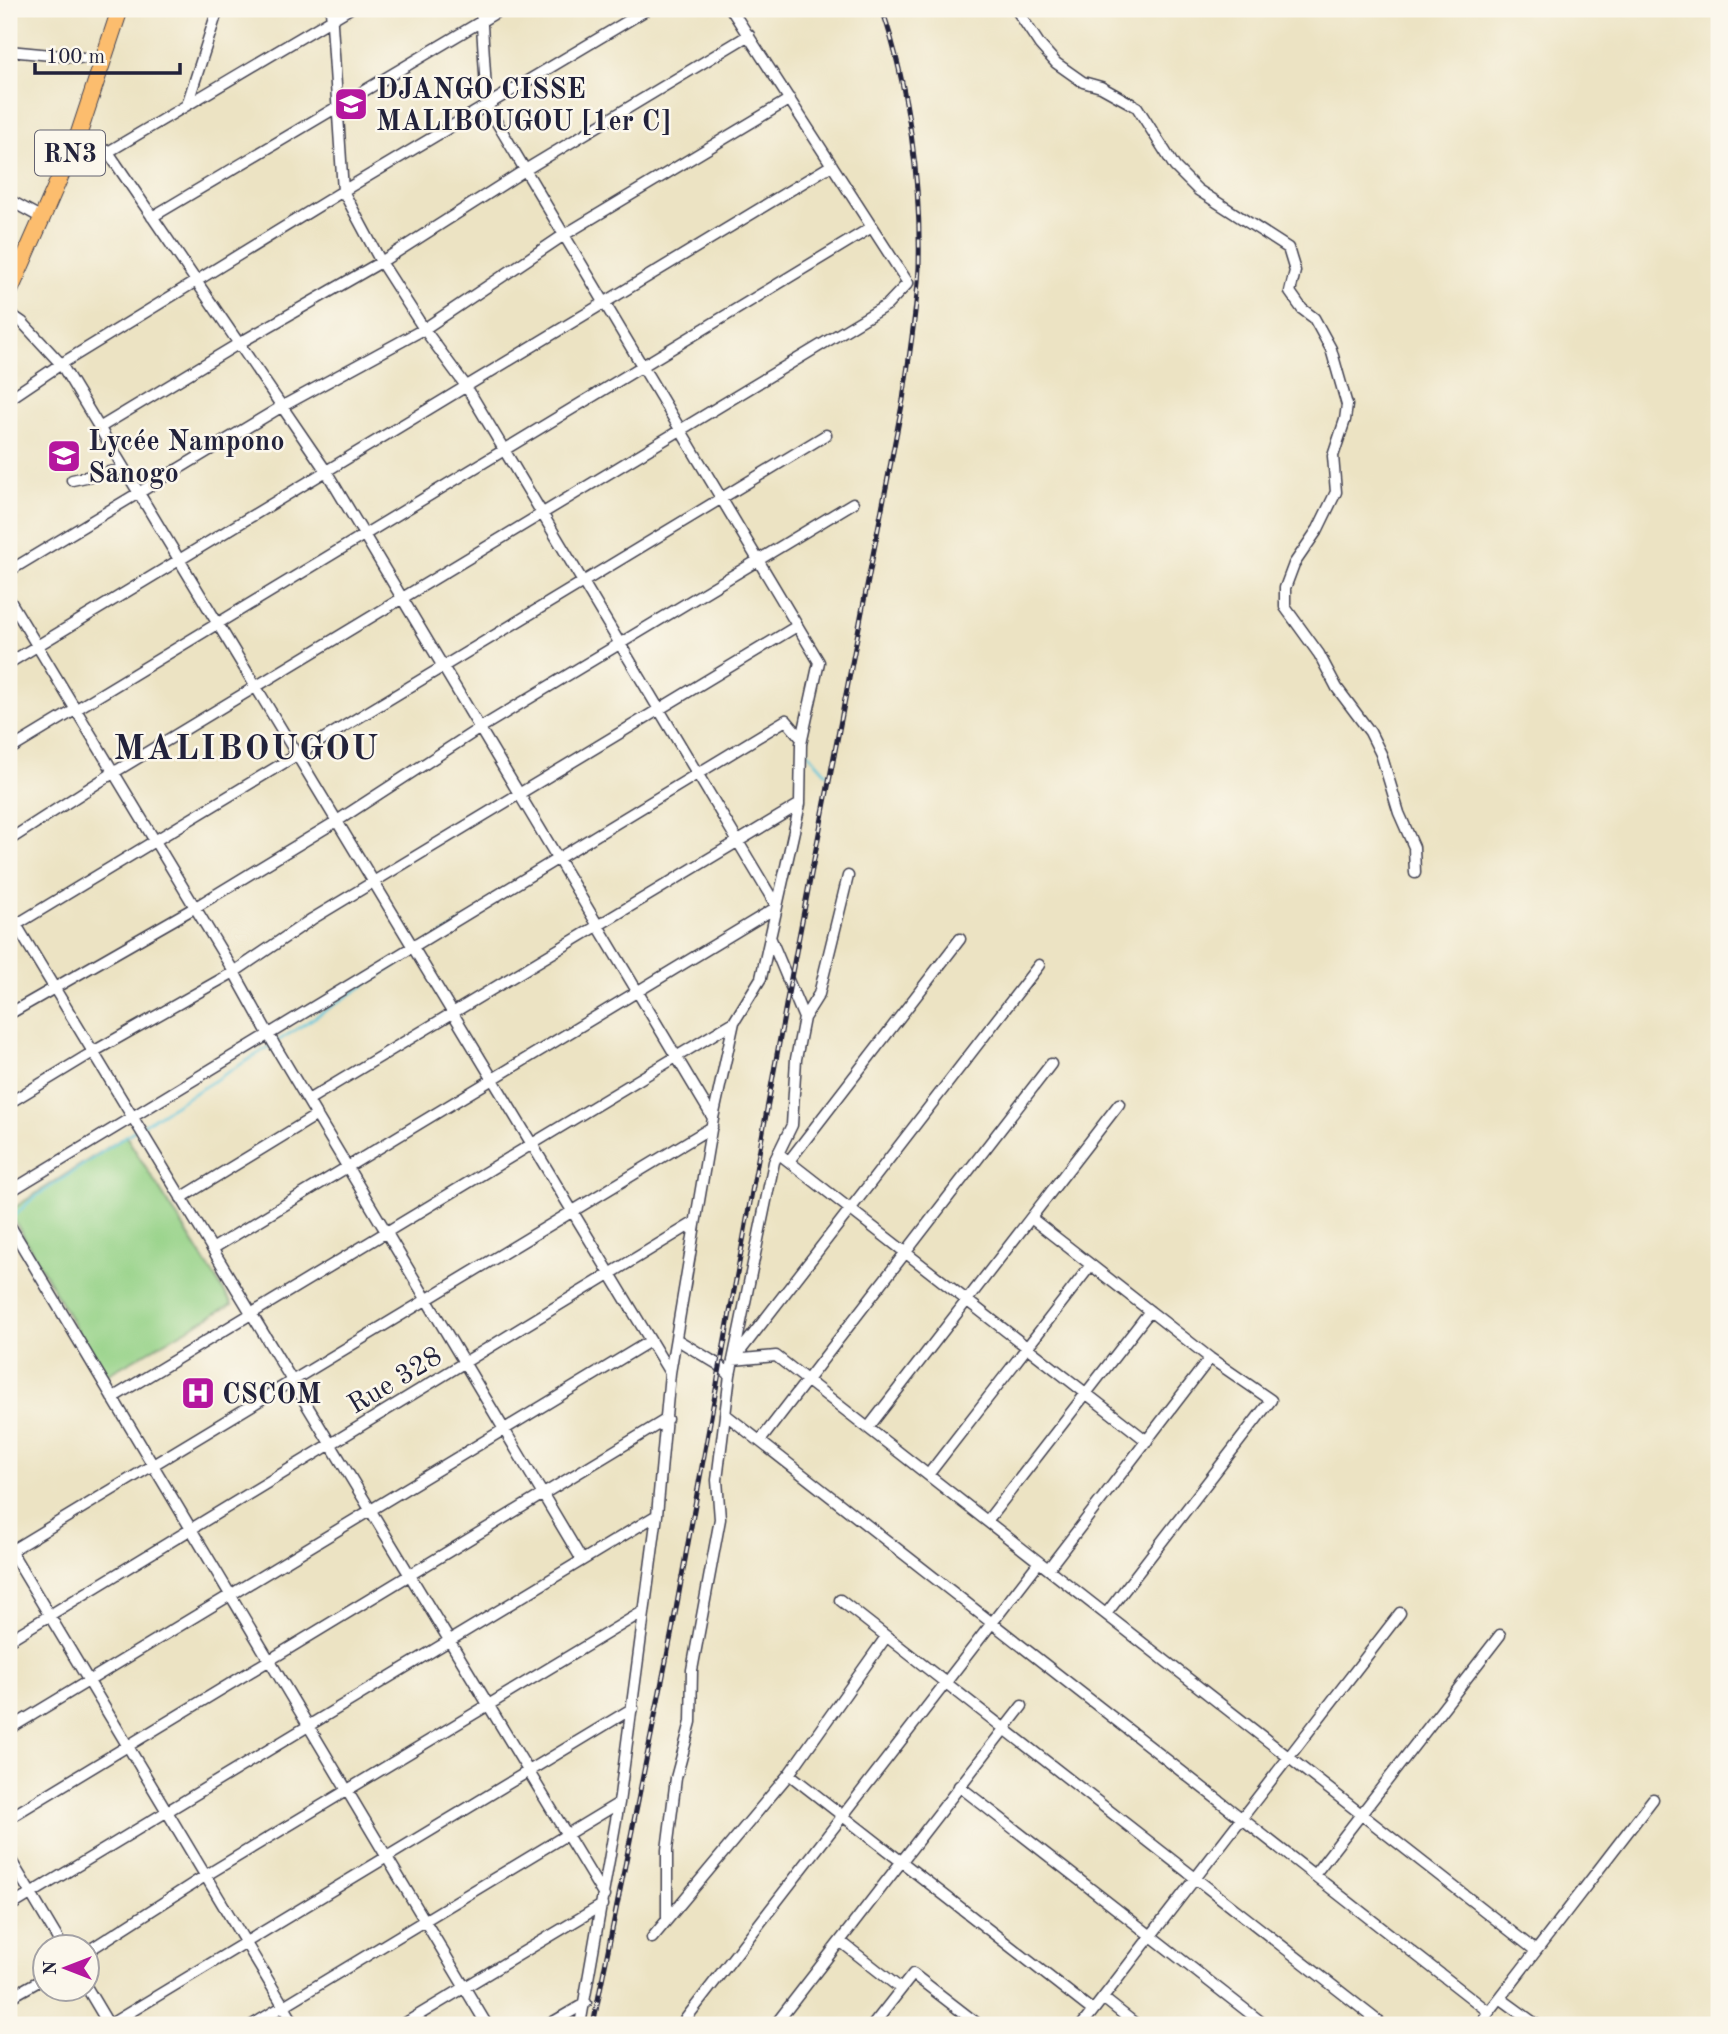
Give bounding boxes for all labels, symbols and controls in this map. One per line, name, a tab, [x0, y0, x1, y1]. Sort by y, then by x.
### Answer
scale bar	[35, 32, 180, 76]
text: 100 m	[46, 47, 105, 68]
place label: DJANGO CISSE MALIBOUGOU [1er C]	[376, 77, 671, 137]
school or university icon: DJANGO CISSE MALIBOUGOU [1er C]	[332, 85, 370, 123]
road number: RN3	[35, 130, 105, 176]
place label: Lycée Nampono Sanogo	[88, 429, 285, 489]
school or university icon: Lycée Nampono Sanogo	[45, 437, 83, 475]
district label: MALIBOUGOU	[113, 732, 381, 767]
street label: Rue 328	[344, 1343, 448, 1420]
hospital icon: CSCOM	[179, 1374, 217, 1412]
place label: CSCOM	[222, 1382, 321, 1410]
north arrow	[32, 1932, 102, 2002]
text: N	[42, 1960, 61, 1975]

